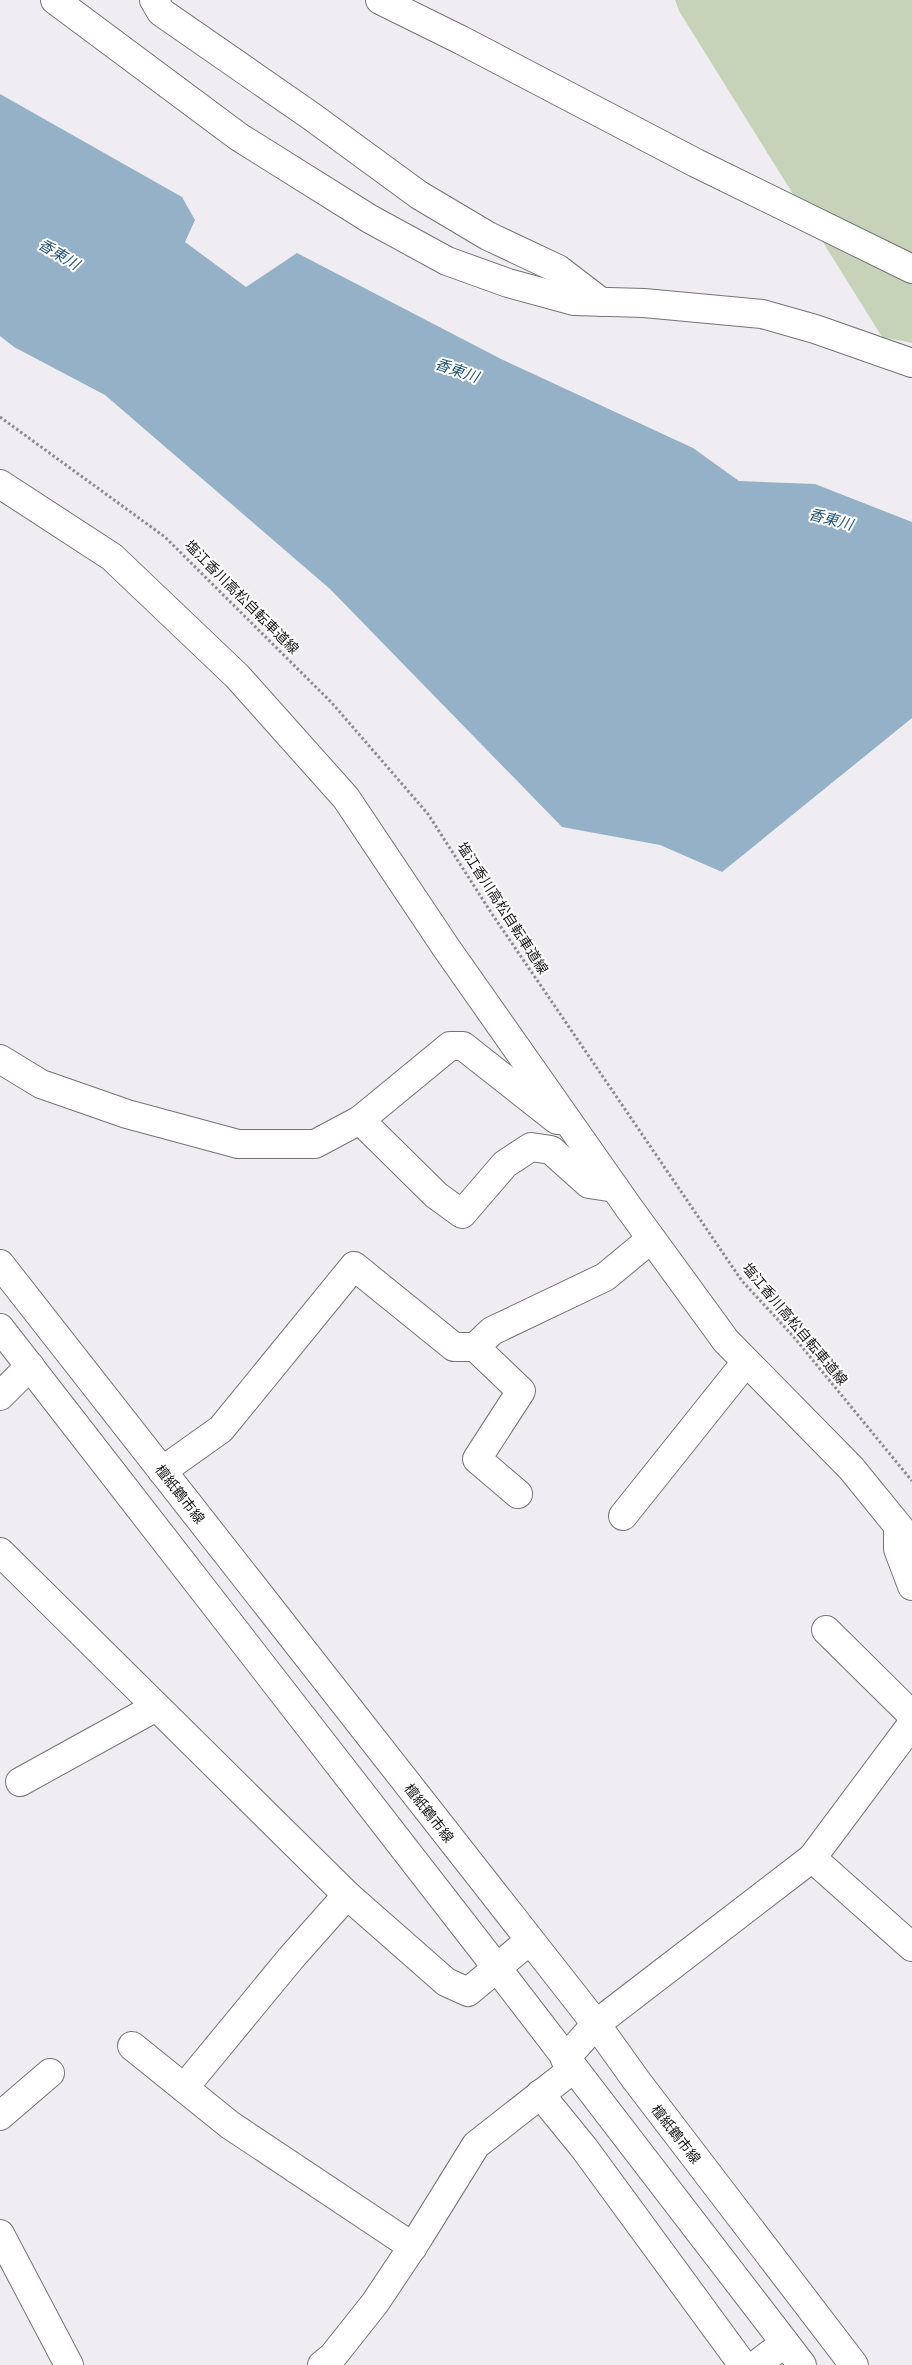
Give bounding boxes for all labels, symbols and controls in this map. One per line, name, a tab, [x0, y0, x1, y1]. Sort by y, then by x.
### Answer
water label: 香東川	[35, 234, 85, 275]
water label: 香東川	[433, 354, 483, 387]
water label: 香東川	[807, 504, 857, 535]
street label: 塩江香川高松自転車道線	[181, 536, 303, 658]
street label: 塩江香川高松自転車道線	[454, 839, 552, 977]
street label: 塩江香川高松自転車道線	[739, 1259, 851, 1389]
street label: 檀紙鶴市線	[151, 1461, 209, 1527]
street label: 檀紙鶴市線	[400, 1780, 458, 1846]
street label: 檀紙鶴市線	[647, 2101, 705, 2167]

